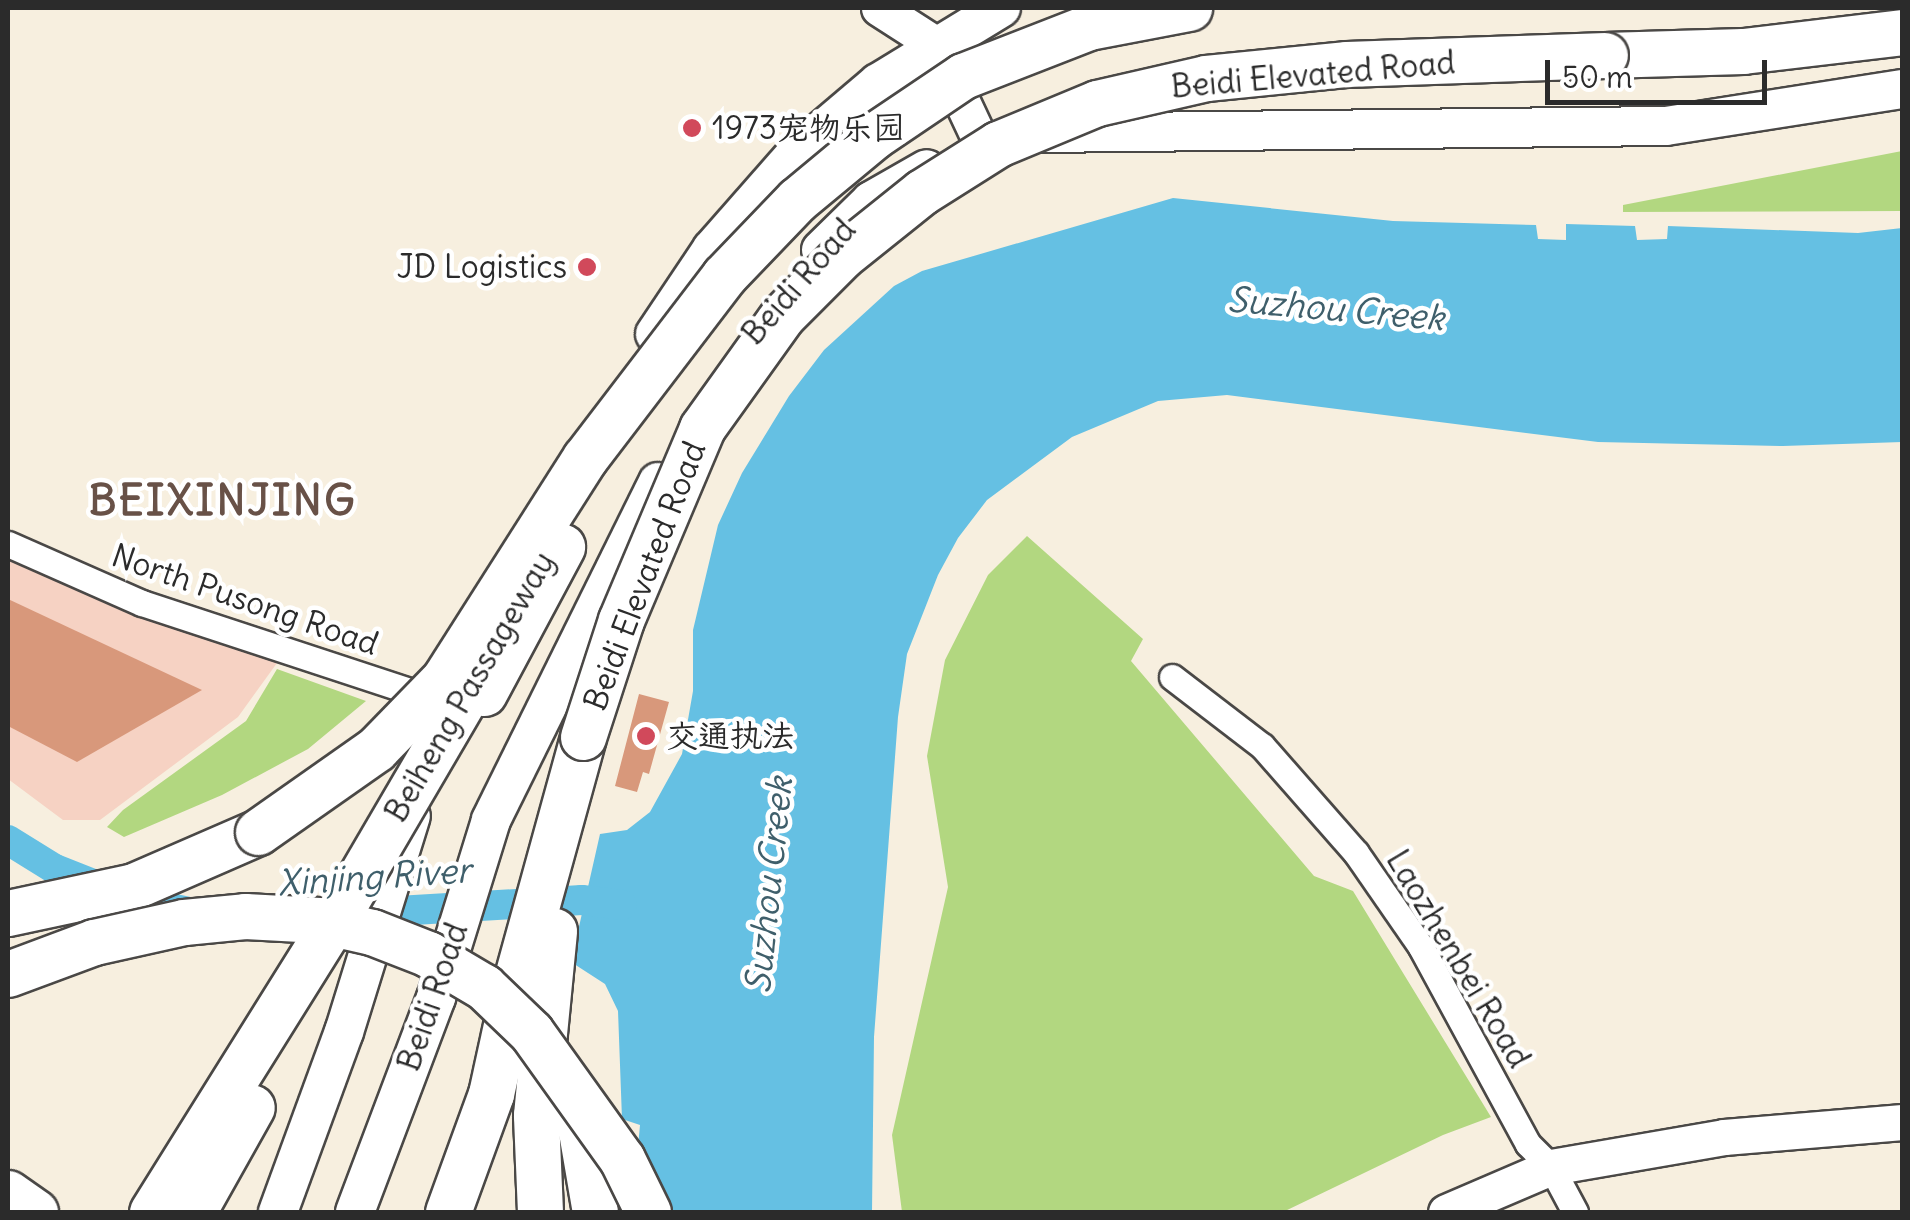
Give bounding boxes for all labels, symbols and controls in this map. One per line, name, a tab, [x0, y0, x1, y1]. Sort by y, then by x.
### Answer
scale bar	[1550, 40, 1772, 102]
street label: Beidi Elevated Road	[1169, 43, 1457, 107]
text: 50 m	[1562, 58, 1632, 96]
place label: 1973宠物乐园	[712, 109, 905, 147]
marker: 1973宠物乐园	[681, 117, 703, 139]
street label: Beidi Road	[734, 211, 864, 353]
place label: JD Logistics	[397, 248, 567, 286]
marker: JD Logistics	[576, 256, 598, 278]
water label: Suzhou Creek	[1226, 278, 1446, 338]
street label: Beidi Elevated Road	[576, 436, 714, 716]
district label: BEIXINJING	[89, 475, 357, 525]
street label: North Pusong Road	[107, 536, 383, 664]
street label: Beiheng Passageway	[377, 545, 563, 829]
place label: 交通执法	[666, 717, 794, 755]
marker: 交通执法	[635, 725, 657, 747]
water label: Suzhou Creek	[736, 775, 800, 995]
street label: Laozhenbei Road	[1378, 843, 1538, 1075]
water label: Xinjing River	[276, 848, 472, 904]
street label: Beidi Road	[390, 918, 476, 1076]

